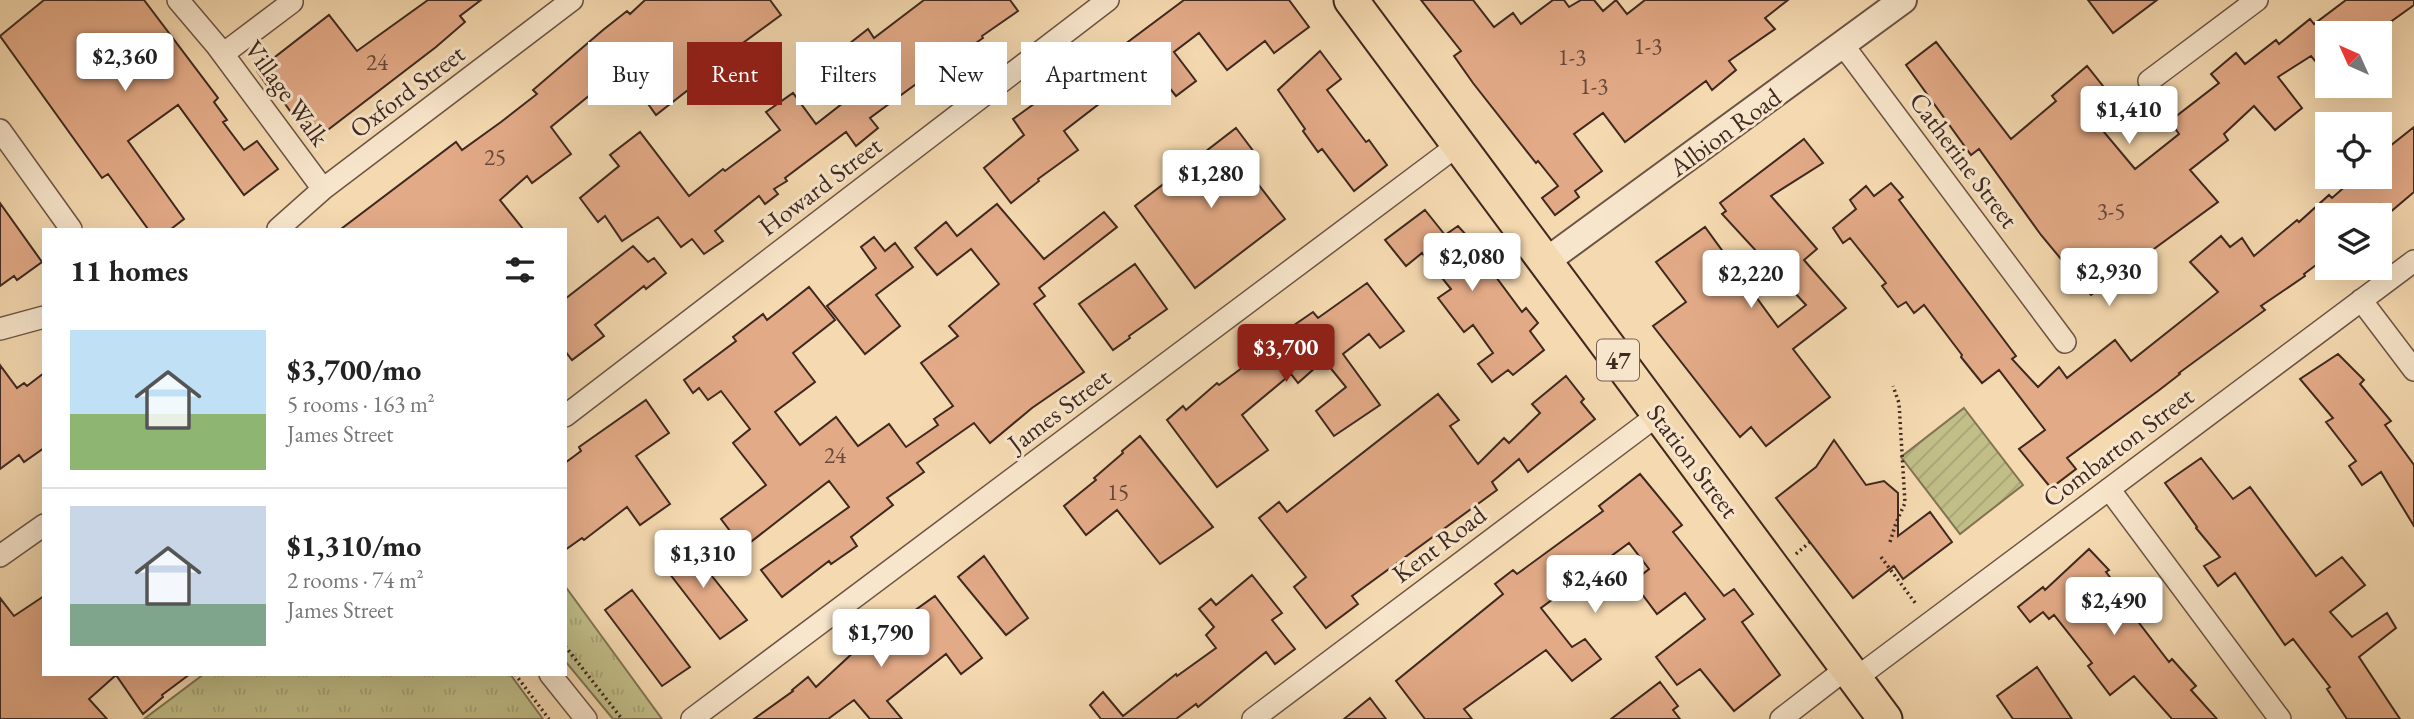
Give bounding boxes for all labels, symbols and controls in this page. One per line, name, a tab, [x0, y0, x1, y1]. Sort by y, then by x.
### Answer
north arrow	[2315, 21, 2392, 98]
map controls	[2315, 21, 2392, 280]
house number: 1-3	[1634, 31, 1662, 61]
street label: Village Walk	[237, 33, 337, 153]
pin: $2,360	[68, 34, 182, 93]
street label: Oxford Street	[343, 37, 471, 145]
text: $2,360	[93, 41, 157, 71]
chip: Buy	[588, 42, 673, 105]
chip: Rent	[687, 42, 782, 105]
chip: Filters	[796, 42, 901, 105]
chip: New	[915, 42, 1007, 105]
chip: Apartment	[1021, 42, 1171, 105]
house number: 1-3	[1558, 42, 1586, 72]
house number: 24	[366, 47, 389, 77]
house number: 1-3	[1580, 71, 1608, 101]
street label: Albion Road	[1662, 79, 1788, 185]
street label: Catherine Street	[1902, 85, 2026, 235]
pin: $1,410	[2072, 86, 2186, 146]
text: $1,410	[2097, 94, 2161, 124]
button: locate	[2315, 112, 2392, 189]
street label: Howard Street	[752, 129, 888, 243]
house number: 25	[484, 142, 506, 172]
pin: $1,280	[1154, 150, 1268, 210]
text: $1,280	[1179, 158, 1243, 188]
house number: 3-5	[2097, 196, 2125, 226]
button: layers	[2315, 203, 2392, 280]
pin: $2,080	[1415, 233, 1529, 293]
text: $2,080	[1440, 241, 1504, 271]
pin: $2,930	[2052, 248, 2166, 308]
pin: $2,220	[1694, 250, 1808, 310]
text: 11 homes	[70, 251, 188, 290]
icon: filters	[501, 251, 539, 289]
text: $2,930	[2077, 256, 2141, 286]
text: $2,220	[1719, 258, 1783, 288]
pin: $3,700	[1229, 324, 1343, 384]
text: $3,700	[1254, 332, 1318, 362]
road number: 47	[1597, 340, 1639, 380]
text: $3,700/mo	[287, 350, 421, 389]
icon: home	[126, 358, 210, 442]
street label: James Street	[999, 360, 1117, 461]
street label: Combarton Street	[2036, 379, 2200, 515]
text: 5 rooms · 163 m²	[287, 389, 435, 419]
street label: Station Street	[1639, 397, 1747, 525]
text: James Street	[287, 419, 393, 449]
house number: 24	[824, 440, 847, 470]
house number: 15	[1107, 477, 1129, 507]
street label: Kent Road	[1385, 497, 1494, 590]
text: $1,310/mo	[287, 526, 421, 565]
pin: $1,310	[646, 530, 760, 590]
icon: home	[126, 534, 210, 618]
text: $1,310	[671, 538, 735, 568]
pin: $2,460	[1538, 556, 1652, 615]
text: $2,460	[1563, 563, 1627, 593]
text: 2 rooms · 74 m²	[287, 565, 424, 595]
pin: $2,490	[2057, 578, 2171, 637]
text: $2,490	[2082, 585, 2146, 615]
text: James Street	[287, 595, 393, 625]
pin: $1,790	[824, 610, 938, 669]
text: $1,790	[849, 617, 913, 647]

